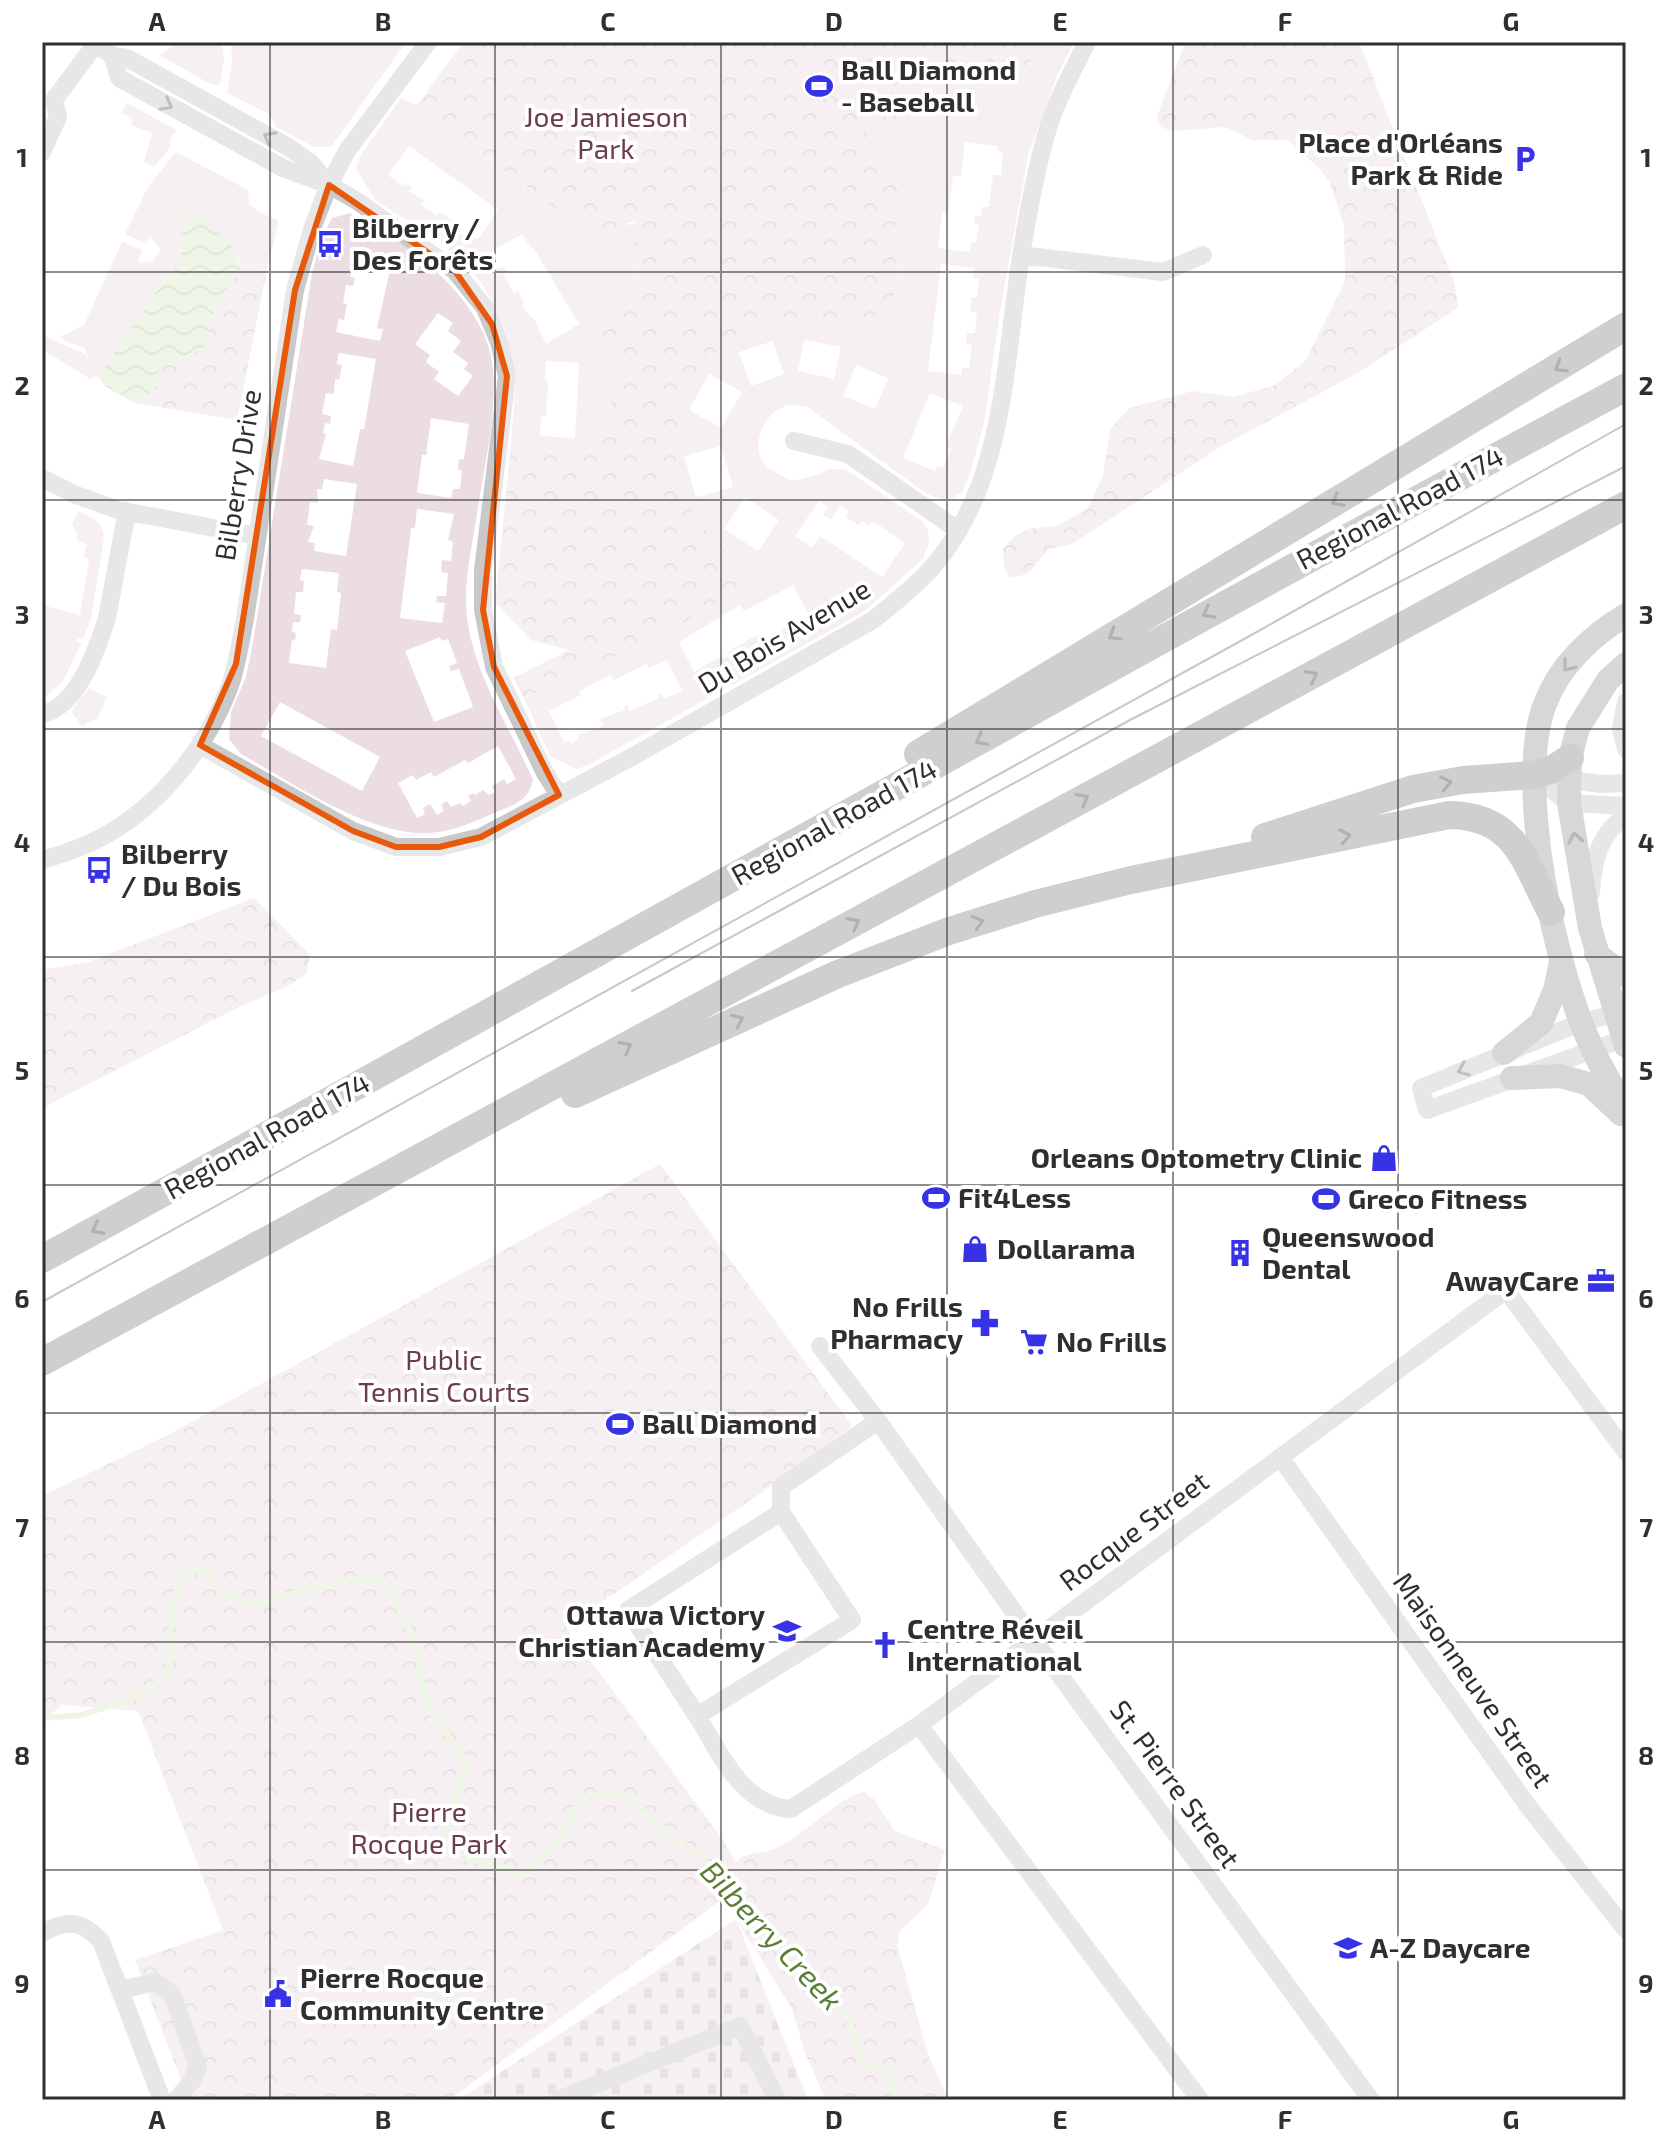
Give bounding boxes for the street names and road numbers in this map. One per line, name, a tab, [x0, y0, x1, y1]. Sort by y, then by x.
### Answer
street label: Bilberry Drive	[207, 387, 267, 563]
street label: Regional Road 174	[1290, 438, 1509, 576]
street label: Du Bois Avenue	[691, 570, 876, 700]
street label: Regional Road 174	[725, 751, 942, 892]
street label: Regional Road 174	[158, 1065, 375, 1206]
street label: Rocque Street	[1052, 1463, 1215, 1597]
street label: Maisonneuve Street	[1387, 1566, 1561, 1793]
street label: St. Pierre Street	[1104, 1693, 1248, 1874]

